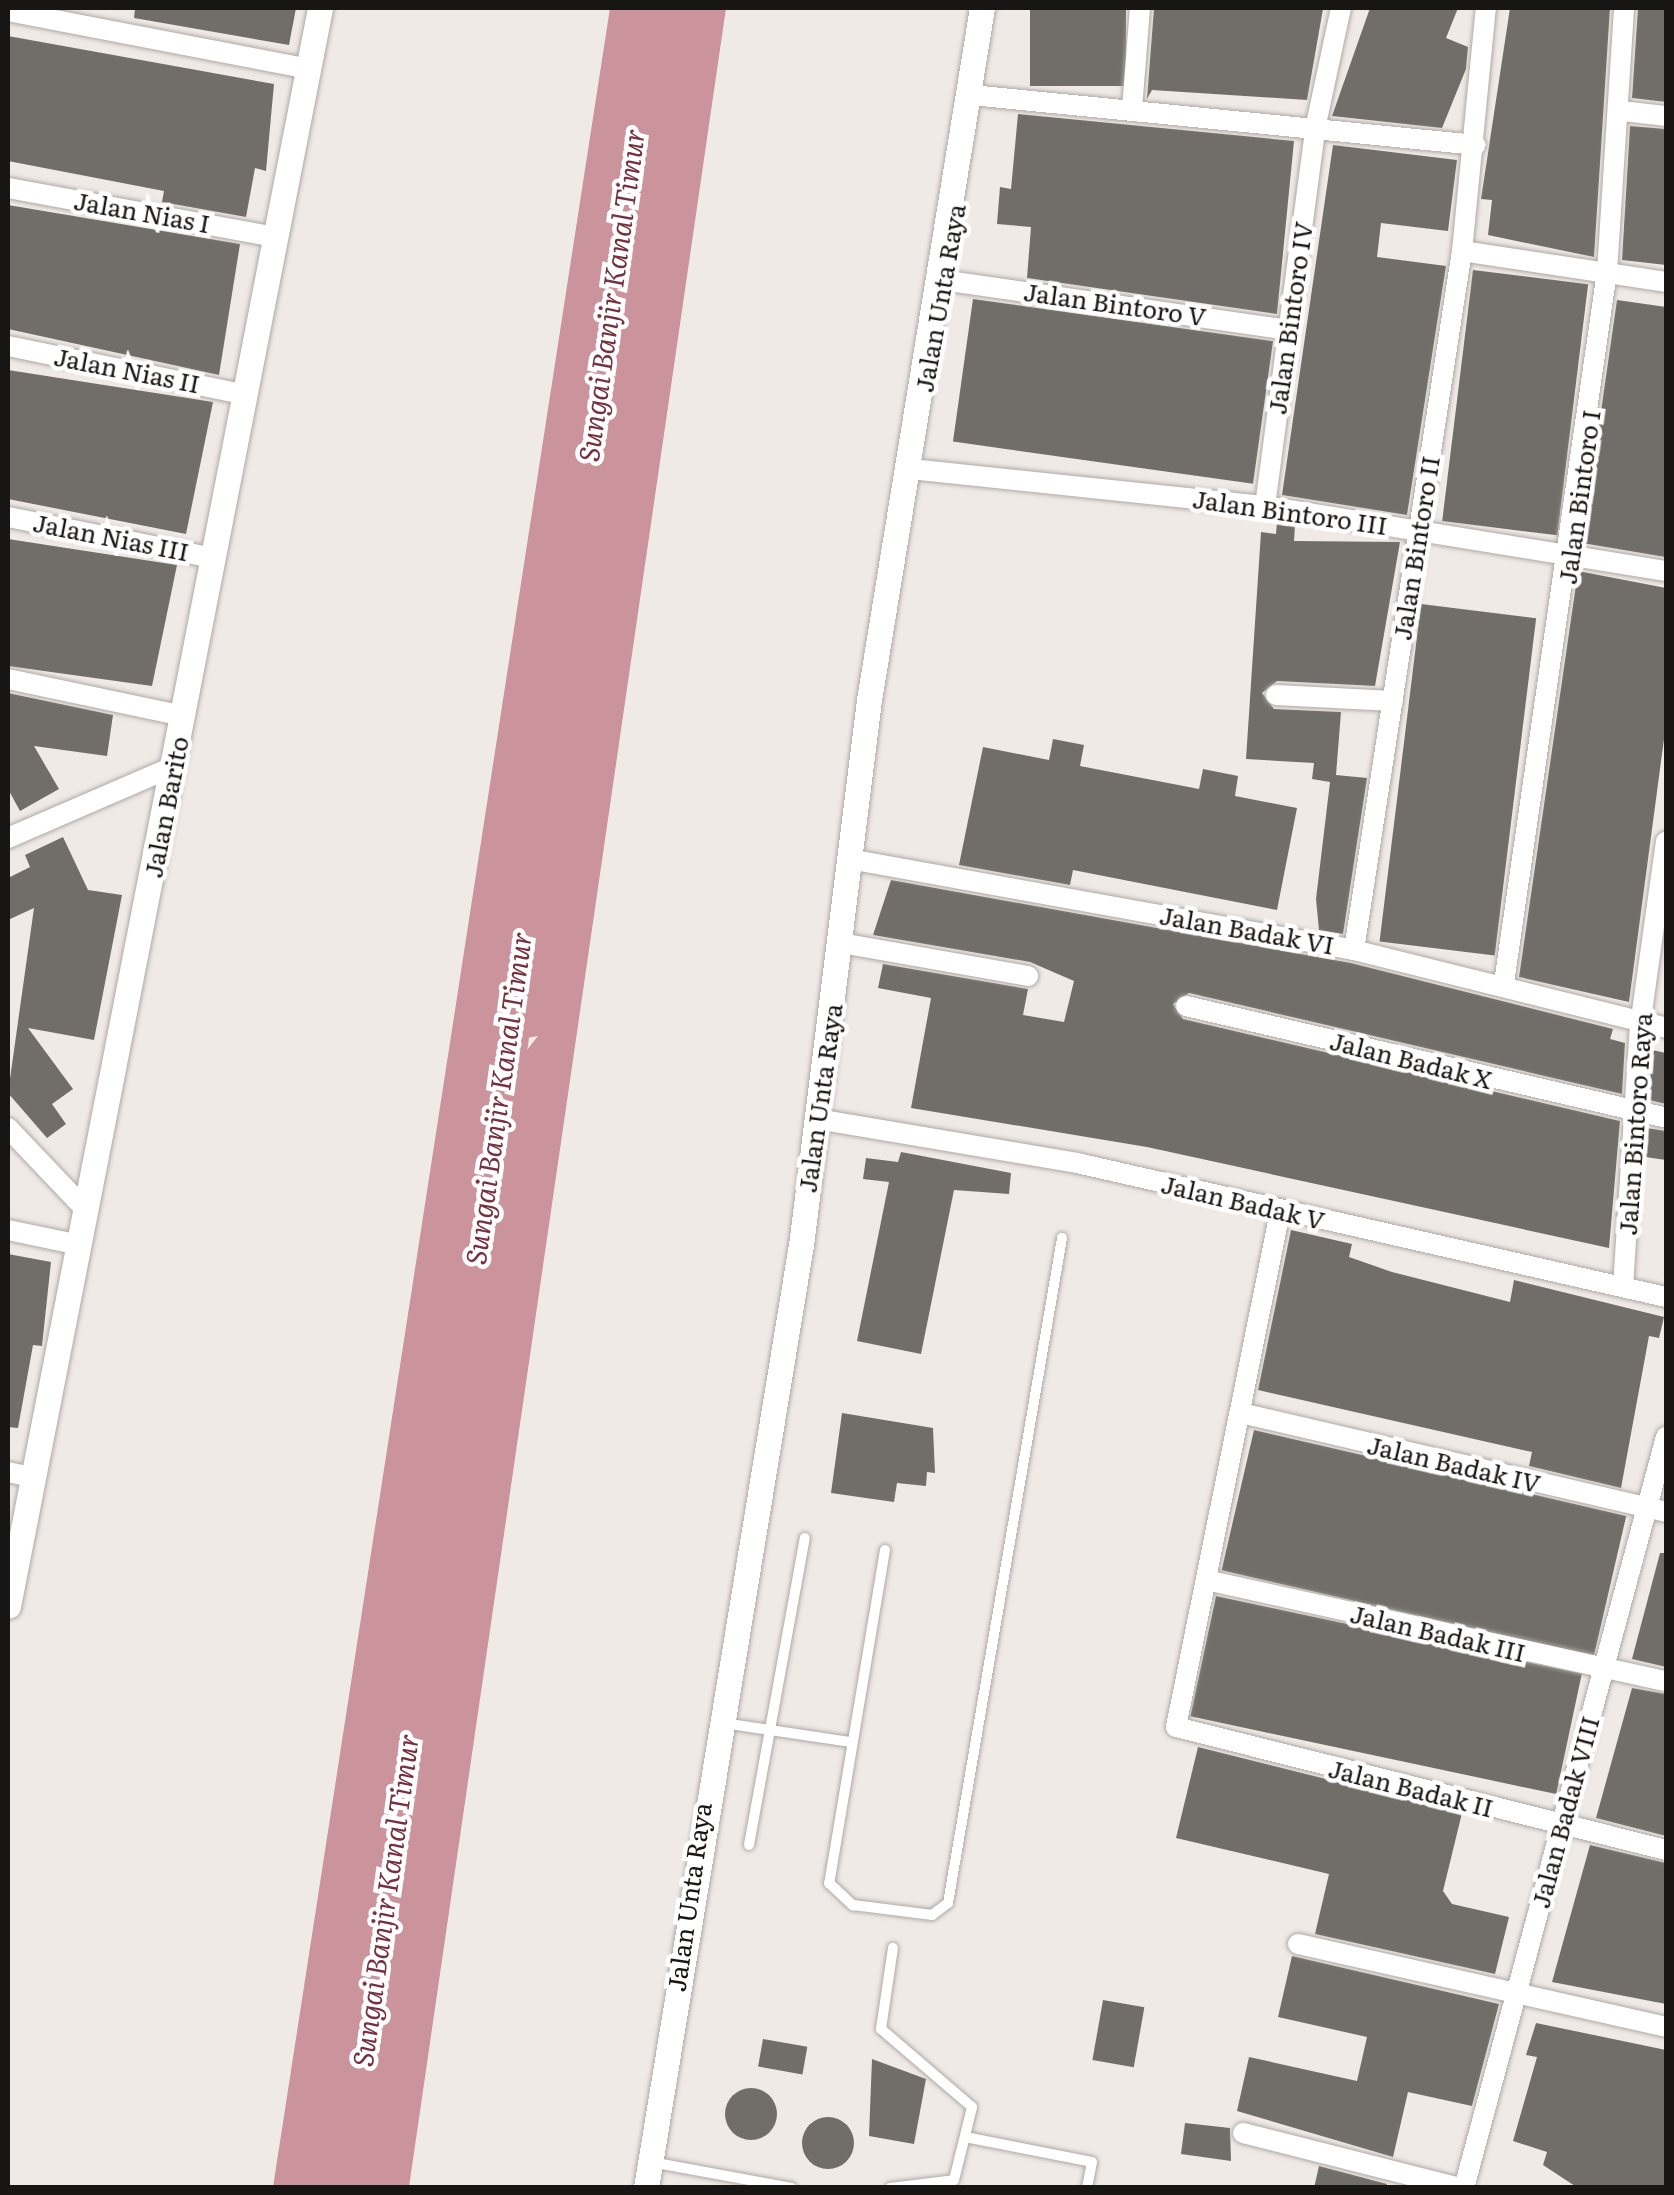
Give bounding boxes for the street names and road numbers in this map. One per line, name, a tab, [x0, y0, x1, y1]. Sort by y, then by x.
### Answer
street label: Jalan Nias I	[72, 185, 212, 239]
street label: Jalan Unta Raya	[909, 201, 971, 395]
street label: Jalan Bintoro IV	[1262, 220, 1318, 416]
street label: Jalan Bintoro V	[1022, 276, 1208, 332]
street label: Jalan Nias II	[52, 341, 202, 399]
street label: Jalan Bintoro I	[1552, 408, 1606, 586]
street label: Jalan Bintoro II	[1387, 454, 1445, 642]
street label: Jalan Bintoro III	[1191, 483, 1389, 541]
street label: Jalan Nias III	[30, 507, 192, 567]
street label: Jalan Barito	[138, 734, 194, 880]
street label: Jalan Badak VI	[1157, 900, 1337, 960]
street label: Jalan Unta Raya	[792, 1001, 848, 1195]
street label: Jalan Bintoro Raya	[1612, 1012, 1658, 1236]
street label: Jalan Badak X	[1327, 1025, 1495, 1095]
street label: Jalan Badak V	[1158, 1169, 1328, 1235]
street label: Jalan Badak IV	[1364, 1429, 1544, 1499]
street label: Jalan Badak III	[1347, 1598, 1529, 1668]
street label: Jalan Badak VIII	[1525, 1713, 1605, 1911]
street label: Jalan Badak II	[1325, 1753, 1497, 1823]
street label: Jalan Unta Raya	[661, 1800, 717, 1994]

